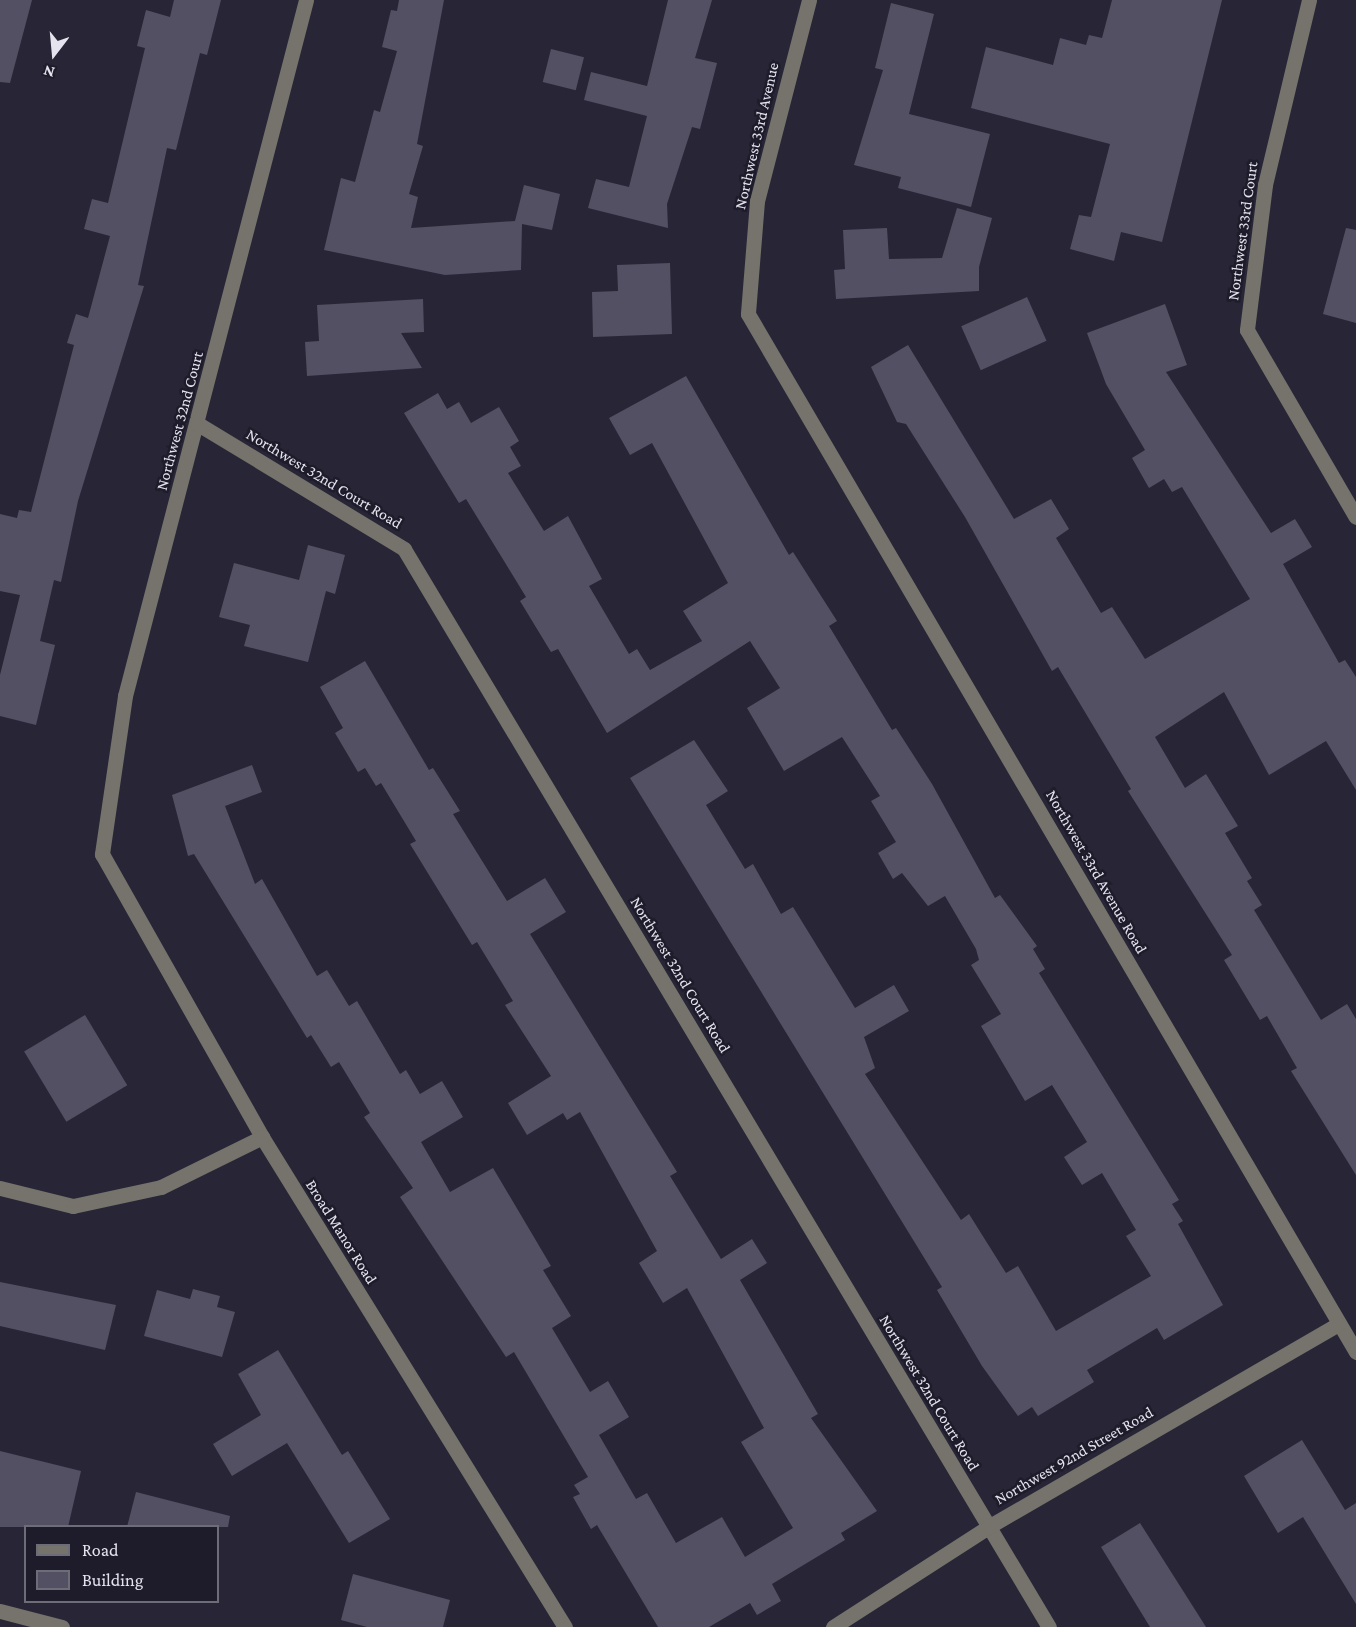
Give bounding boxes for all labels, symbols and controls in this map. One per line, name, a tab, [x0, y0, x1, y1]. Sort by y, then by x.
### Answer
north arrow	[24, 24, 84, 84]
street label: Northwest 33rd Avenue	[731, 61, 783, 211]
text: N	[41, 62, 56, 81]
street label: Northwest 33rd Court	[1224, 160, 1262, 302]
street label: Northwest 32nd Court	[152, 349, 208, 493]
street label: Northwest 32nd Court Road	[243, 425, 405, 533]
street label: Northwest 33rd Avenue Road	[1041, 787, 1151, 957]
street label: Northwest 32nd Court Road	[626, 894, 734, 1056]
street label: Broad Manor Road	[301, 1176, 381, 1288]
street label: Northwest 32nd Court Road	[875, 1312, 983, 1474]
street label: Northwest 92nd Street Road	[991, 1403, 1157, 1509]
legend	[24, 1525, 219, 1603]
text: Road	[82, 1540, 119, 1560]
text: Building	[82, 1570, 143, 1590]

